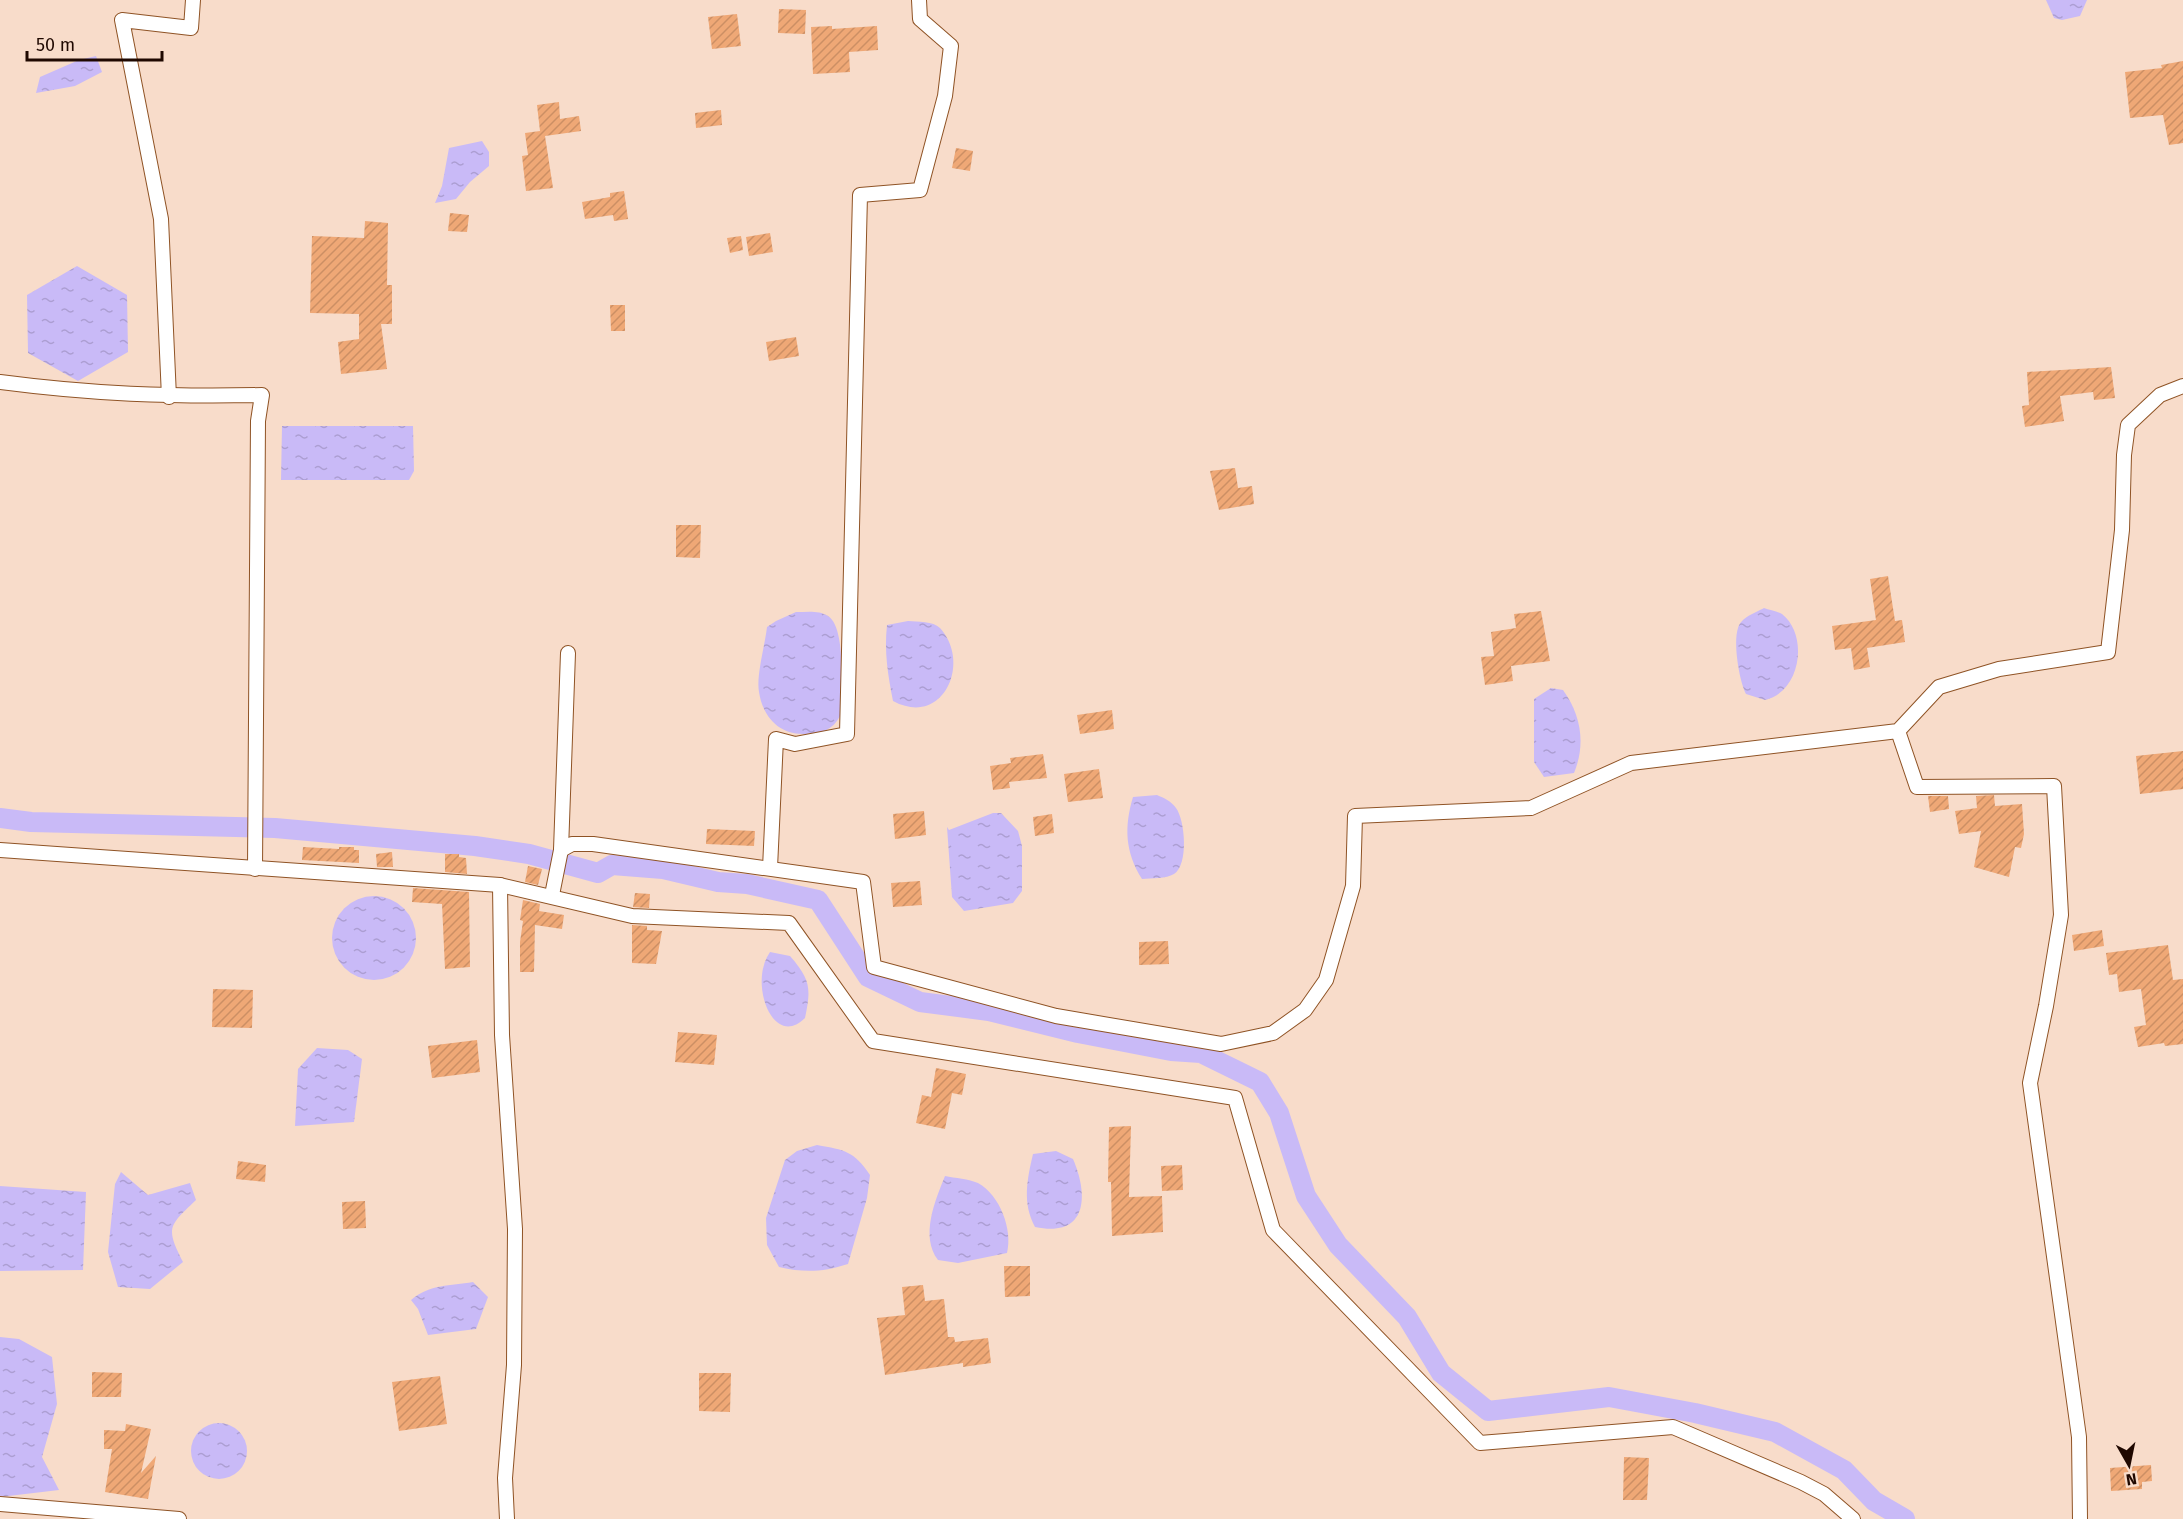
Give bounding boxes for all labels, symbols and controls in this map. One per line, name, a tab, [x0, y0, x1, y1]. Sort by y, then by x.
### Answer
scale bar	[27, 24, 162, 62]
text: 50 m	[36, 34, 75, 56]
north arrow	[2099, 1435, 2159, 1495]
text: N	[2125, 1469, 2138, 1490]

